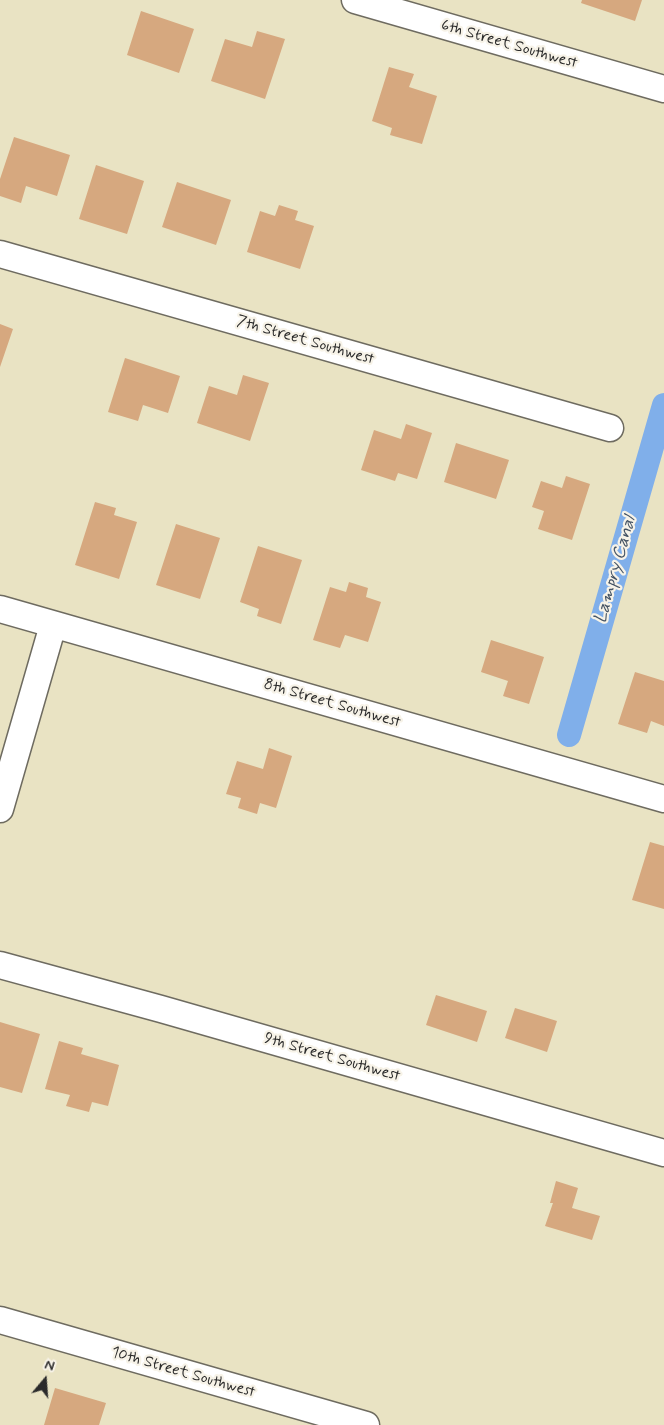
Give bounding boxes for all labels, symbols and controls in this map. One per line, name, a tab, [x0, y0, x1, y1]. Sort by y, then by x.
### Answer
street label: 6th Street Southwest	[439, 16, 579, 74]
street label: 7th Street Southwest	[234, 312, 376, 370]
water label: Lampry Canal	[590, 514, 642, 626]
street label: 8th Street Southwest	[261, 675, 403, 733]
street label: 9th Street Southwest	[262, 1029, 402, 1087]
street label: 10th Street Southwest	[109, 1343, 257, 1403]
north arrow	[20, 1355, 70, 1405]
text: N	[42, 1356, 57, 1376]

